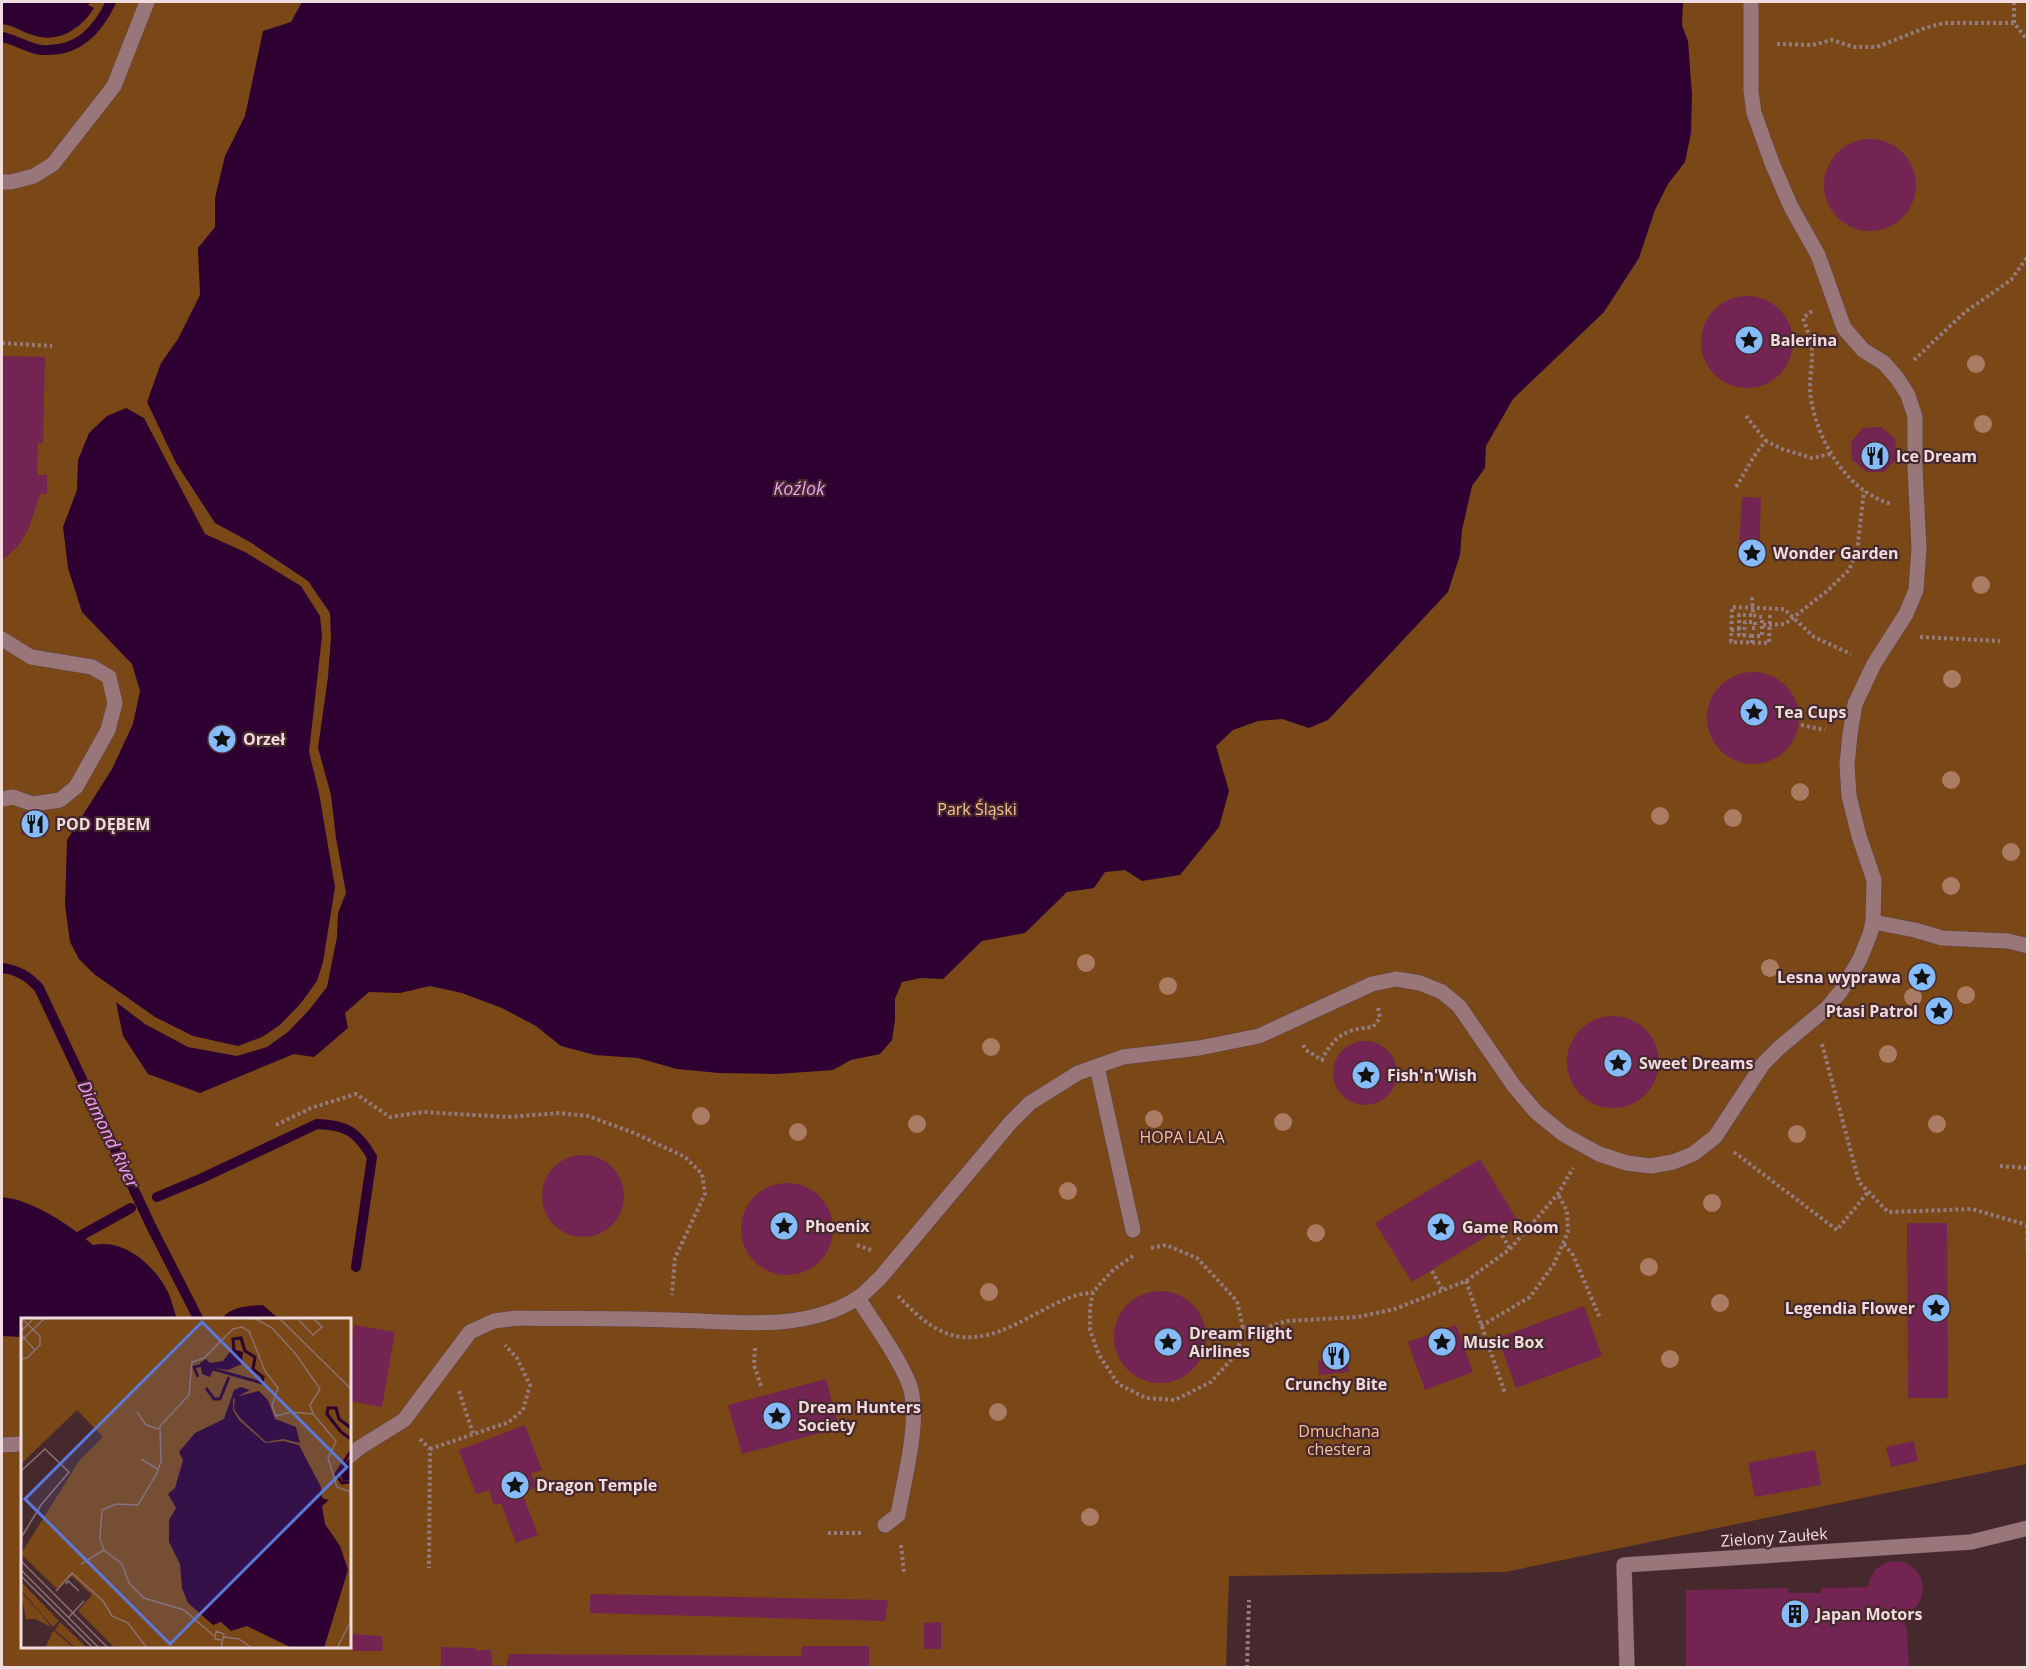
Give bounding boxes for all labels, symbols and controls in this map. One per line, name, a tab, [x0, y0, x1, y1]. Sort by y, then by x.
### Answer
place icon: Balerina	[1733, 324, 1765, 356]
place label: Balerina	[1770, 329, 1837, 351]
restaurant icon: Ice Dream	[1859, 440, 1891, 472]
place label: Ice Dream	[1896, 445, 1977, 467]
water label: Koźlok	[773, 476, 826, 500]
place icon: Wonder Garden	[1736, 537, 1768, 569]
place label: Wonder Garden	[1773, 542, 1899, 564]
place icon: Tea Cups	[1738, 696, 1770, 728]
place label: Tea Cups	[1775, 701, 1846, 723]
place icon: Orzeł	[206, 723, 238, 755]
place label: Orzeł	[243, 728, 286, 750]
park label: Park Śląski	[937, 798, 1017, 820]
restaurant icon: POD DĘBEM	[19, 808, 51, 840]
place label: POD DĘBEM	[56, 813, 150, 835]
place icon: Lesna wyprawa	[1906, 961, 1938, 993]
place label: Lesna wyprawa	[1777, 966, 1901, 988]
place icon: Ptasi Patrol	[1923, 995, 1955, 1027]
place label: Ptasi Patrol	[1826, 1000, 1918, 1022]
place icon: Sweet Dreams	[1602, 1047, 1634, 1079]
place label: Sweet Dreams	[1639, 1052, 1753, 1074]
place icon: Fish'n'Wish	[1350, 1059, 1382, 1091]
place label: Fish'n'Wish	[1387, 1064, 1477, 1086]
water label: Diamond River	[73, 1076, 146, 1193]
park label: HOPA LALA	[1139, 1126, 1225, 1148]
place icon: Phoenix	[768, 1210, 800, 1242]
place icon: Game Room	[1425, 1211, 1457, 1243]
place label: Phoenix	[805, 1215, 870, 1237]
place label: Game Room	[1462, 1216, 1559, 1238]
place icon: Legendia Flower	[1920, 1292, 1952, 1324]
place label: Legendia Flower	[1785, 1297, 1915, 1319]
inset map	[21, 1318, 351, 1648]
place label: Dream Flight Airlines	[1189, 1322, 1292, 1362]
place icon: Dream Flight Airlines	[1152, 1326, 1184, 1358]
place icon: Music Box	[1426, 1326, 1458, 1358]
place label: Music Box	[1463, 1331, 1544, 1353]
restaurant icon: Crunchy Bite	[1320, 1340, 1352, 1372]
place label: Crunchy Bite	[1285, 1373, 1387, 1395]
place label: Dream Hunters Society	[798, 1396, 921, 1436]
place icon: Dream Hunters Society	[761, 1400, 793, 1432]
park label: Dmuchana chestera	[1298, 1420, 1380, 1460]
place icon: Dragon Temple	[499, 1469, 531, 1501]
place label: Dragon Temple	[536, 1474, 657, 1496]
street label: Zielony Zaułek	[1720, 1522, 1829, 1552]
building icon: Japan Motors	[1779, 1598, 1811, 1630]
place label: Japan Motors	[1814, 1603, 1923, 1625]

